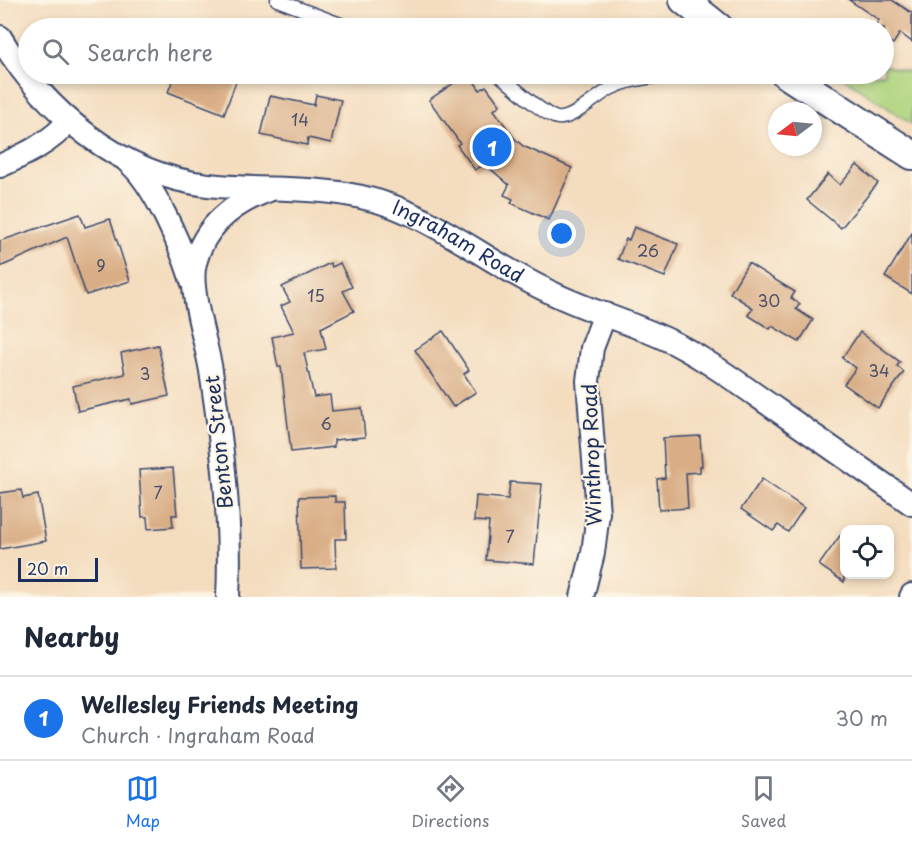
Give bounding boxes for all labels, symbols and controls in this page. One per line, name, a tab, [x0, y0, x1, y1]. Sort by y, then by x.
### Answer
search box	[18, 18, 894, 84]
icon: search	[39, 35, 72, 68]
text: Search here	[87, 35, 213, 68]
north arrow	[768, 102, 822, 156]
house number: 14	[291, 107, 309, 131]
pin: 1	[472, 124, 512, 170]
street label: Ingraham Road	[388, 192, 530, 290]
your location	[547, 219, 576, 248]
house number: 26	[637, 238, 659, 262]
house number: 9	[96, 253, 106, 277]
house number: 15	[307, 283, 325, 307]
house number: 30	[758, 288, 780, 312]
house number: 34	[868, 358, 890, 382]
house number: 3	[140, 361, 150, 385]
street label: Benton Street	[196, 374, 240, 510]
street label: Winthrop Road	[574, 383, 608, 527]
house number: 6	[320, 411, 332, 435]
house number: 7	[153, 480, 163, 504]
house number: 7	[505, 524, 515, 548]
map controls	[840, 525, 894, 579]
button: locate	[840, 525, 894, 579]
scale bar	[18, 555, 98, 582]
text: 20 m	[27, 556, 68, 580]
text: Nearby	[24, 617, 119, 656]
text: Wellesley Friends Meeting	[81, 687, 359, 720]
text: 1	[39, 703, 48, 733]
text: 30 m	[835, 703, 888, 733]
text: Church · Ingraham Road	[81, 720, 315, 750]
tab: Map	[126, 772, 160, 832]
tab: Directions	[411, 772, 489, 832]
tab: Saved	[741, 772, 786, 832]

